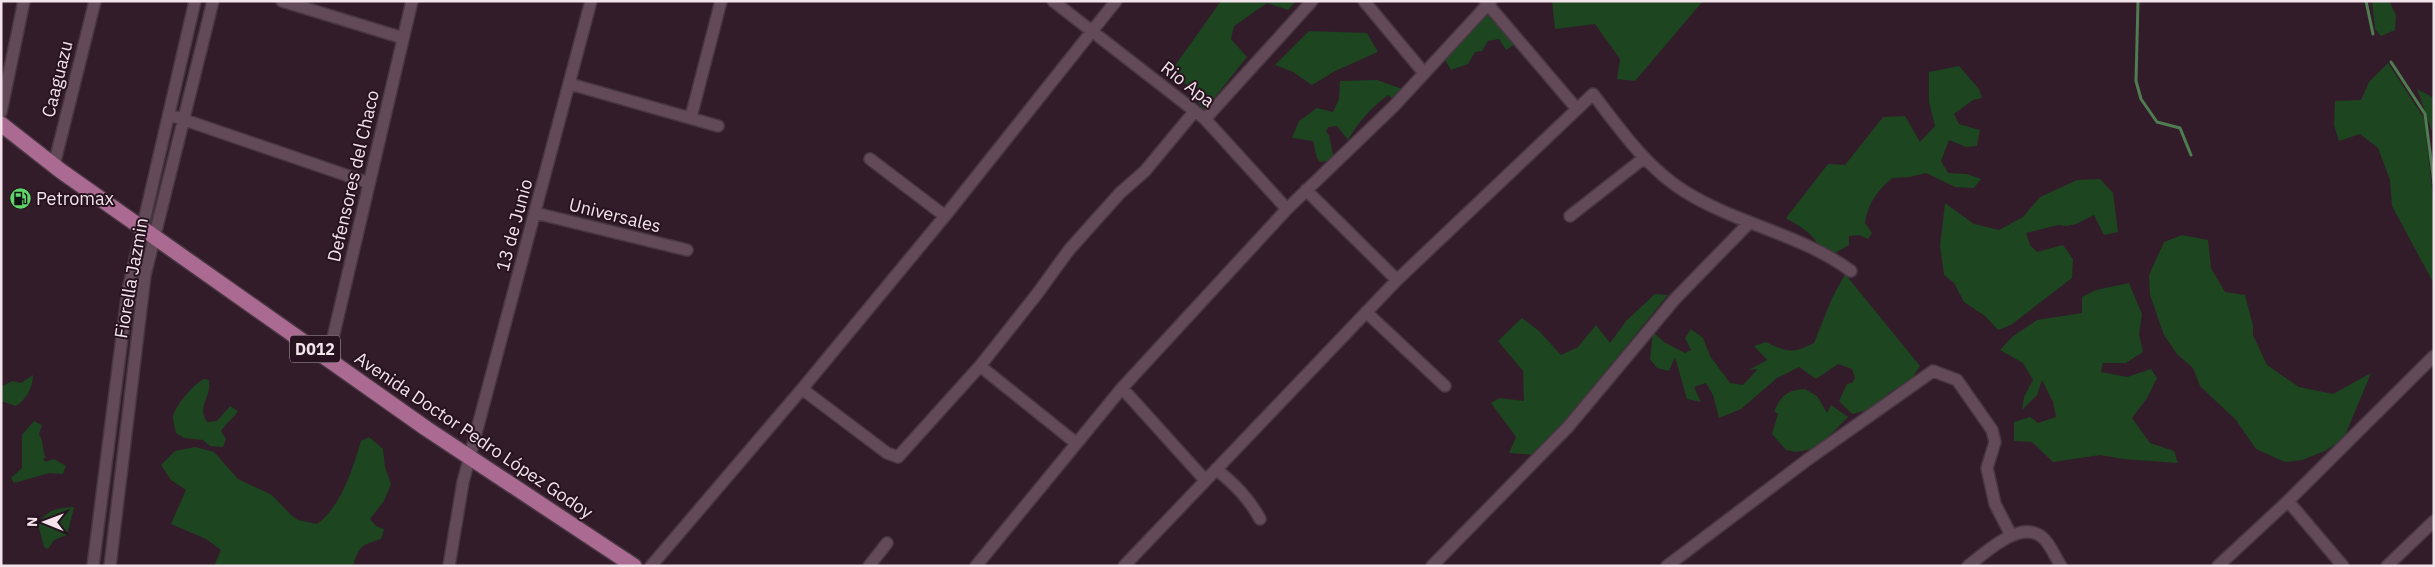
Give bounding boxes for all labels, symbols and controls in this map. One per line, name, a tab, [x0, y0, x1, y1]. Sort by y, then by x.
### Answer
street label: Caaguazu	[36, 38, 78, 120]
street label: Rio Apa	[1157, 56, 1220, 112]
street label: Defensores del Chaco	[322, 88, 384, 264]
street label: 13 de Junio	[491, 176, 537, 274]
fuel station icon: Petromax	[8, 186, 32, 210]
place label: Petromax	[36, 187, 114, 210]
street label: Universales	[567, 192, 663, 238]
street label: Fiorella Jazmin	[109, 216, 153, 340]
road number: D012	[290, 336, 340, 362]
street label: Avenida Doctor Pedro López Godoy	[350, 346, 598, 524]
north arrow	[20, 497, 70, 547]
text: N	[23, 517, 41, 527]

